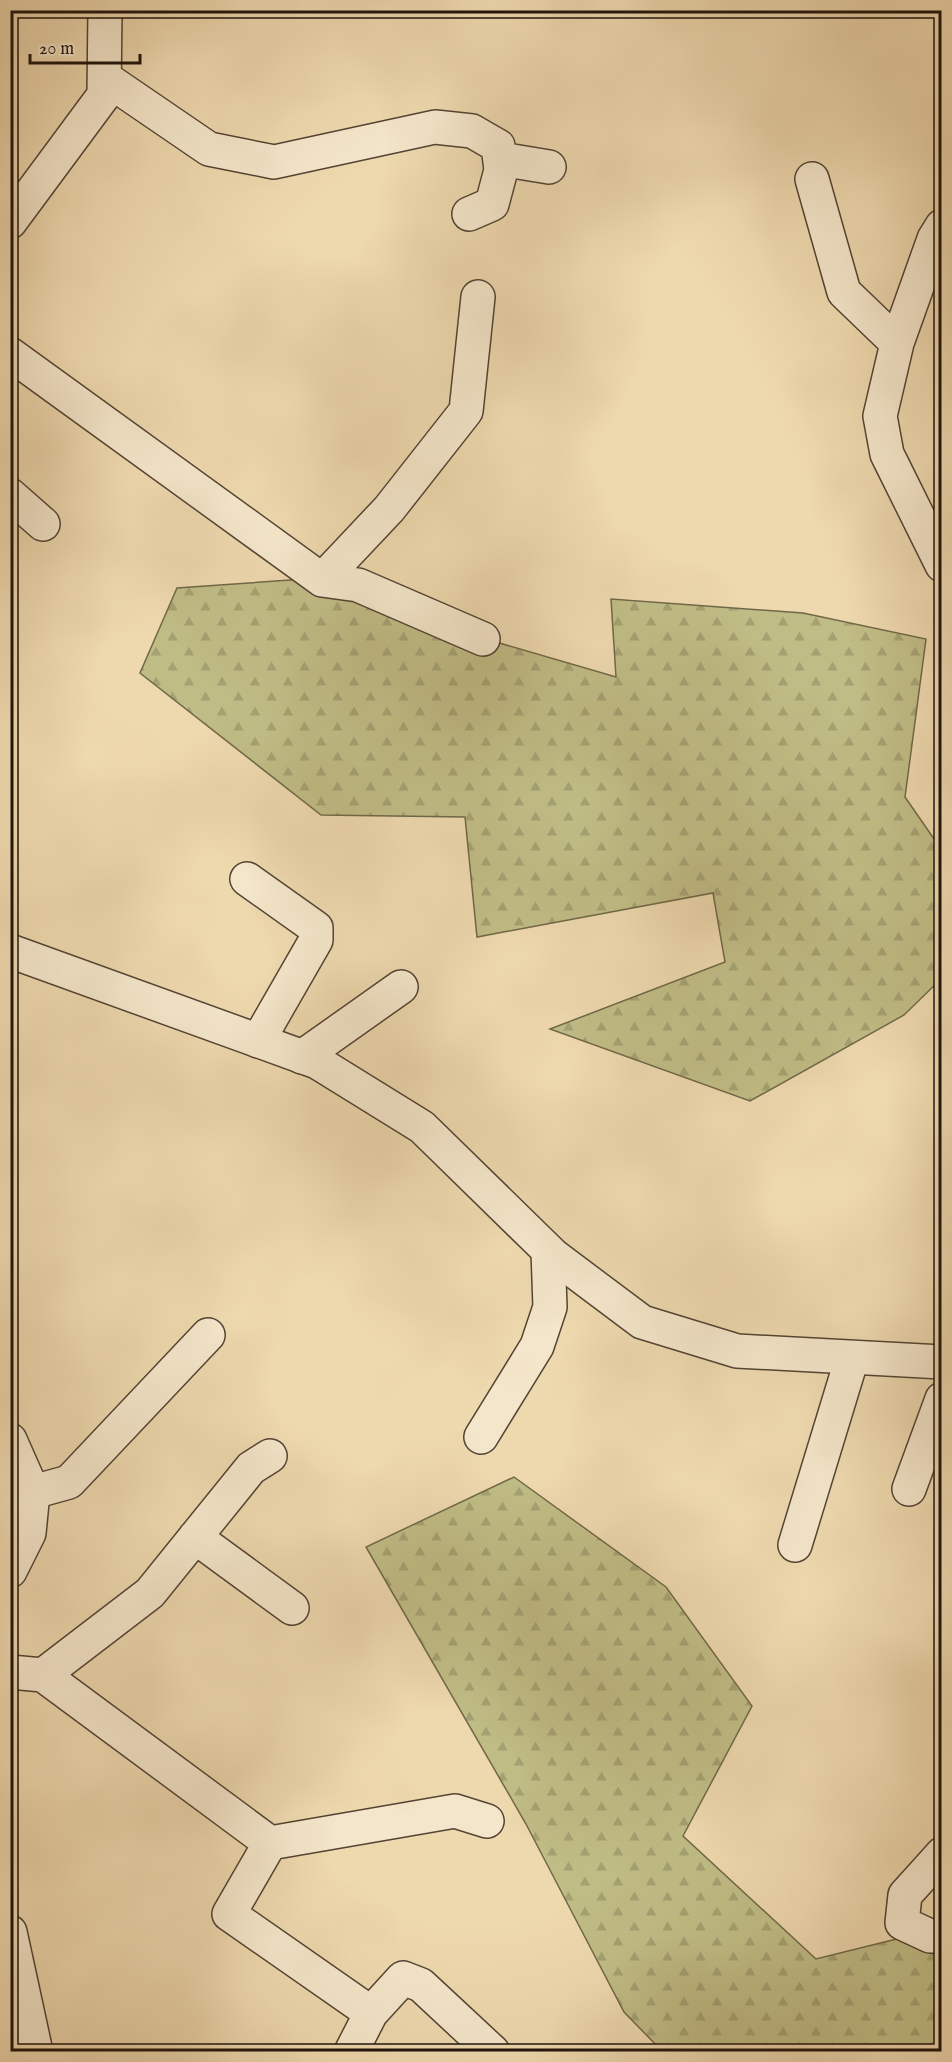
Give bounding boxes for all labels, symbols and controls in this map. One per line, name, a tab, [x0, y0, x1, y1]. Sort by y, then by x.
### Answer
scale bar	[30, 27, 140, 65]
text: 20 m	[39, 38, 74, 61]

